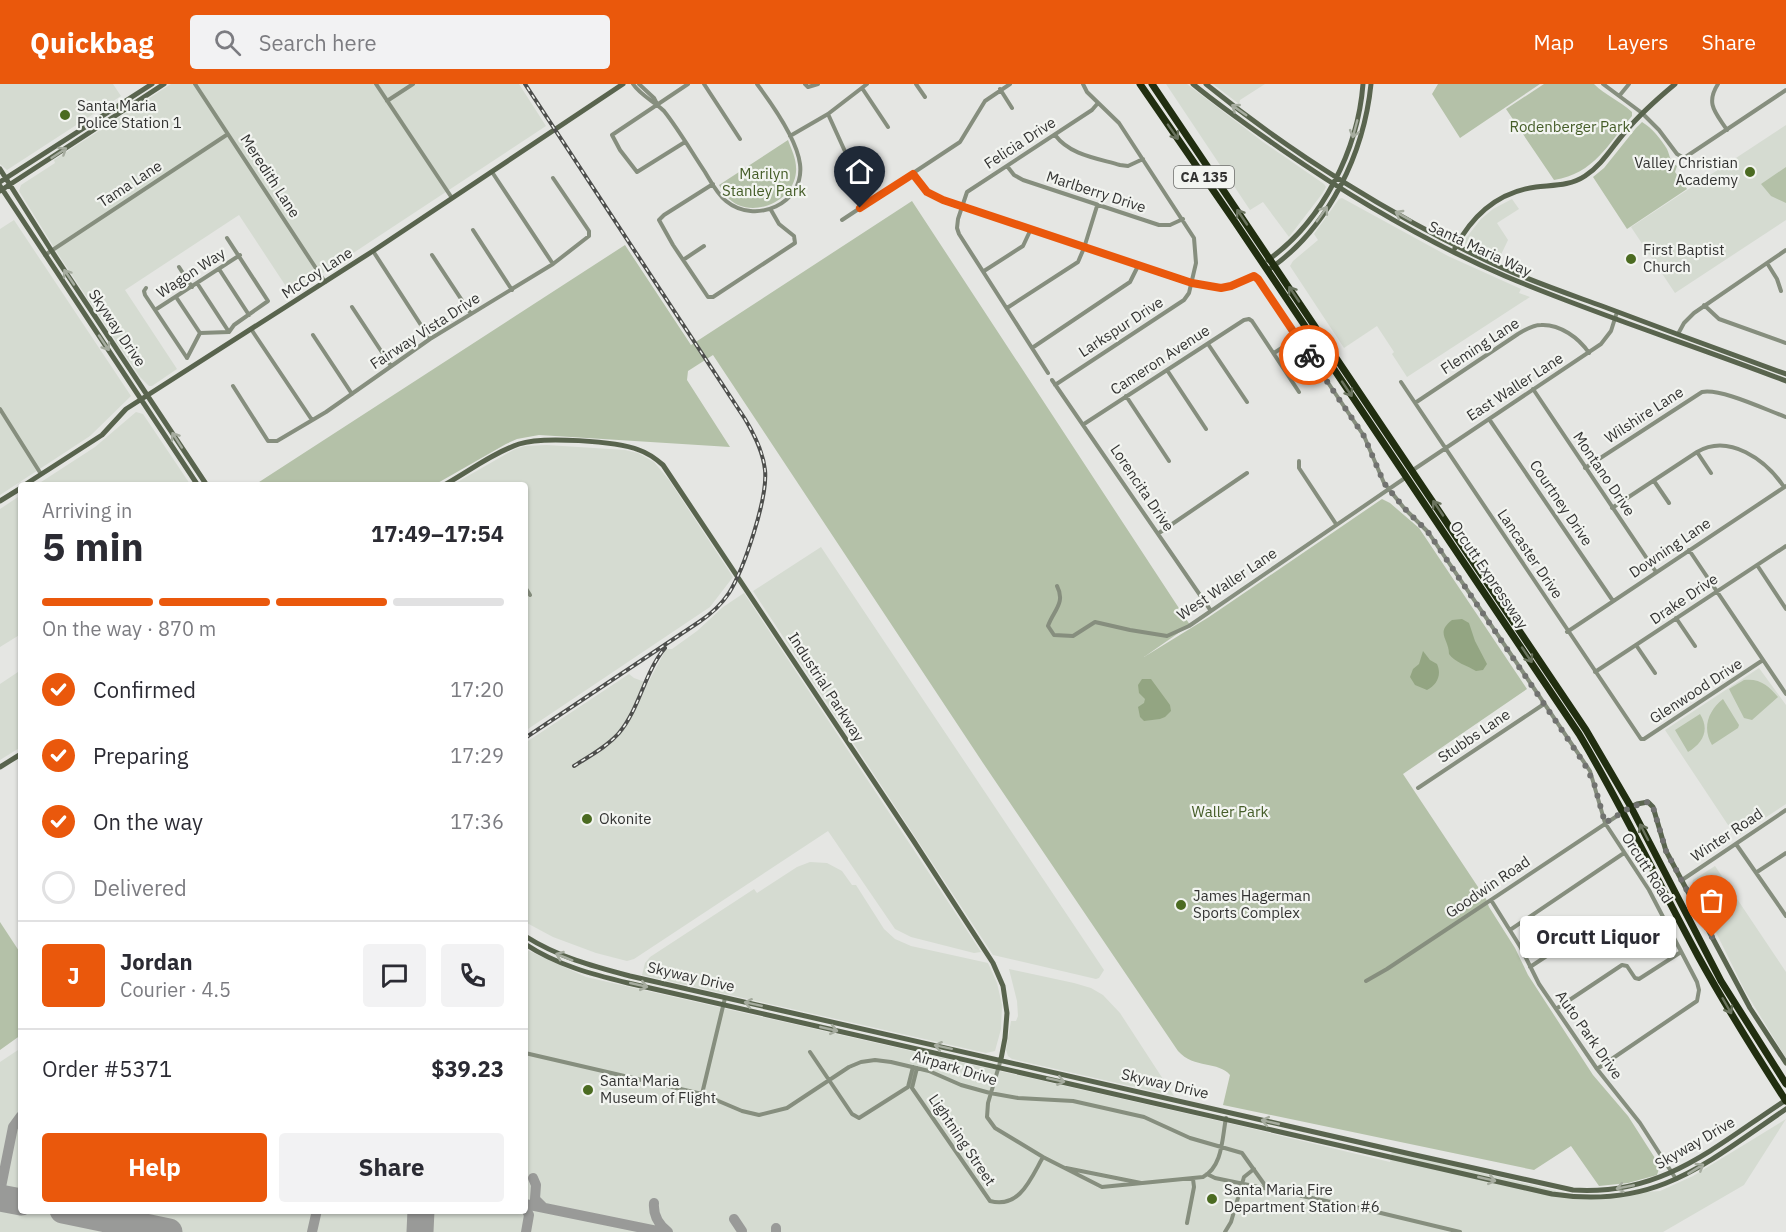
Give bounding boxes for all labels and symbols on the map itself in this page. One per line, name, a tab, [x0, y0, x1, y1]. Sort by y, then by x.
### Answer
place label: Santa Maria Police Station 1	[77, 96, 182, 132]
one-way arrow	[1231, 104, 1248, 116]
marker: Santa Maria Police Station 1	[58, 108, 72, 122]
street label: Felicia Drive	[980, 112, 1059, 173]
park label: Rodenberger Park	[1510, 117, 1630, 136]
one-way arrow	[1349, 119, 1360, 138]
one-way arrow	[1167, 124, 1179, 140]
street label: Meredith Lane	[236, 130, 305, 221]
one-way arrow	[50, 146, 67, 159]
pin	[834, 146, 885, 208]
place label: Valley Christian Academy	[1634, 153, 1739, 189]
street label: Tama Lane	[94, 156, 165, 211]
park label: Marilyn Stanley Park	[722, 164, 806, 200]
marker: Valley Christian Academy	[1743, 165, 1757, 179]
street label: Marlberry Drive	[1044, 166, 1148, 217]
road number: CA 135	[1174, 166, 1234, 188]
one-way arrow	[1316, 206, 1328, 223]
one-way arrow	[1235, 209, 1247, 226]
one-way arrow	[1395, 209, 1412, 221]
street label: Santa Maria Way	[1426, 216, 1535, 281]
place label: First Baptist Church	[1643, 240, 1725, 276]
street label: Wagon Way	[153, 243, 229, 302]
street label: McCoy Lane	[278, 243, 356, 303]
marker: First Baptist Church	[1624, 252, 1638, 266]
one-way arrow	[63, 269, 75, 286]
street label: Skyway Drive	[85, 285, 150, 370]
one-way arrow	[1288, 286, 1300, 303]
street label: Fairway Vista Drive	[366, 288, 483, 373]
street label: Larkspur Drive	[1075, 292, 1167, 361]
street label: Fleming Lane	[1437, 313, 1523, 378]
street label: Cameron Avenue	[1106, 320, 1213, 399]
courier	[1279, 325, 1339, 385]
one-way arrow	[98, 335, 110, 351]
street label: East Waller Lane	[1463, 348, 1567, 425]
one-way arrow	[1341, 380, 1353, 396]
street label: Wilshire Lane	[1601, 382, 1687, 447]
street label: Montano Drive	[1569, 428, 1640, 520]
one-way arrow	[170, 432, 182, 449]
street label: Lorencita Drive	[1106, 441, 1178, 535]
street label: Courtney Drive	[1526, 456, 1597, 549]
one-way arrow	[1432, 501, 1444, 517]
street label: Lancaster Drive	[1493, 505, 1567, 602]
street label: Downing Lane	[1625, 513, 1714, 582]
street label: Orcutt Expressway	[1446, 517, 1533, 633]
street label: West Waller Lane	[1173, 543, 1280, 624]
street label: Drake Drive	[1646, 569, 1721, 628]
street label: Industrial Parkway	[784, 629, 869, 745]
one-way arrow	[1520, 646, 1533, 663]
street label: Glenwood Drive	[1646, 654, 1746, 728]
street label: Stubbs Lane	[1434, 704, 1513, 767]
park label: Waller Park	[1192, 802, 1269, 821]
street label: Winter Road	[1687, 804, 1766, 866]
place label: Okonite	[599, 809, 651, 828]
marker: Okonite	[580, 812, 594, 826]
one-way arrow	[1637, 823, 1649, 841]
street label: Orcutt Road	[1618, 829, 1677, 907]
street label: Goodwin Road	[1442, 851, 1534, 922]
pin	[1686, 875, 1737, 937]
place label: James Hagerman Sports Complex	[1193, 886, 1311, 922]
marker: James Hagerman Sports Complex	[1174, 898, 1188, 912]
callout: Orcutt Liquor	[1520, 916, 1676, 958]
one-way arrow	[556, 951, 574, 962]
street label: Skyway Drive	[645, 957, 737, 996]
one-way arrow	[628, 980, 648, 991]
street label: Auto Park Drive	[1552, 987, 1627, 1083]
one-way arrow	[1721, 997, 1733, 1014]
one-way arrow	[744, 998, 764, 1009]
one-way arrow	[819, 1023, 838, 1035]
one-way arrow	[934, 1041, 954, 1052]
street label: Airpark Drive	[911, 1046, 1000, 1089]
street label: Skyway Drive	[1119, 1064, 1211, 1103]
place label: Santa Maria Museum of Flight	[600, 1071, 716, 1107]
one-way arrow	[1045, 1075, 1065, 1086]
marker: Santa Maria Museum of Flight	[581, 1083, 595, 1097]
street label: Lightning Street	[925, 1090, 1000, 1189]
street label: Skyway Drive	[1651, 1112, 1738, 1173]
one-way arrow	[1261, 1115, 1280, 1127]
one-way arrow	[1687, 1163, 1704, 1175]
one-way arrow	[1477, 1174, 1497, 1185]
place label: Santa Maria Fire Department Station #6	[1224, 1180, 1380, 1216]
one-way arrow	[1616, 1182, 1635, 1193]
marker: Santa Maria Fire Department Station #6	[1205, 1192, 1219, 1206]

